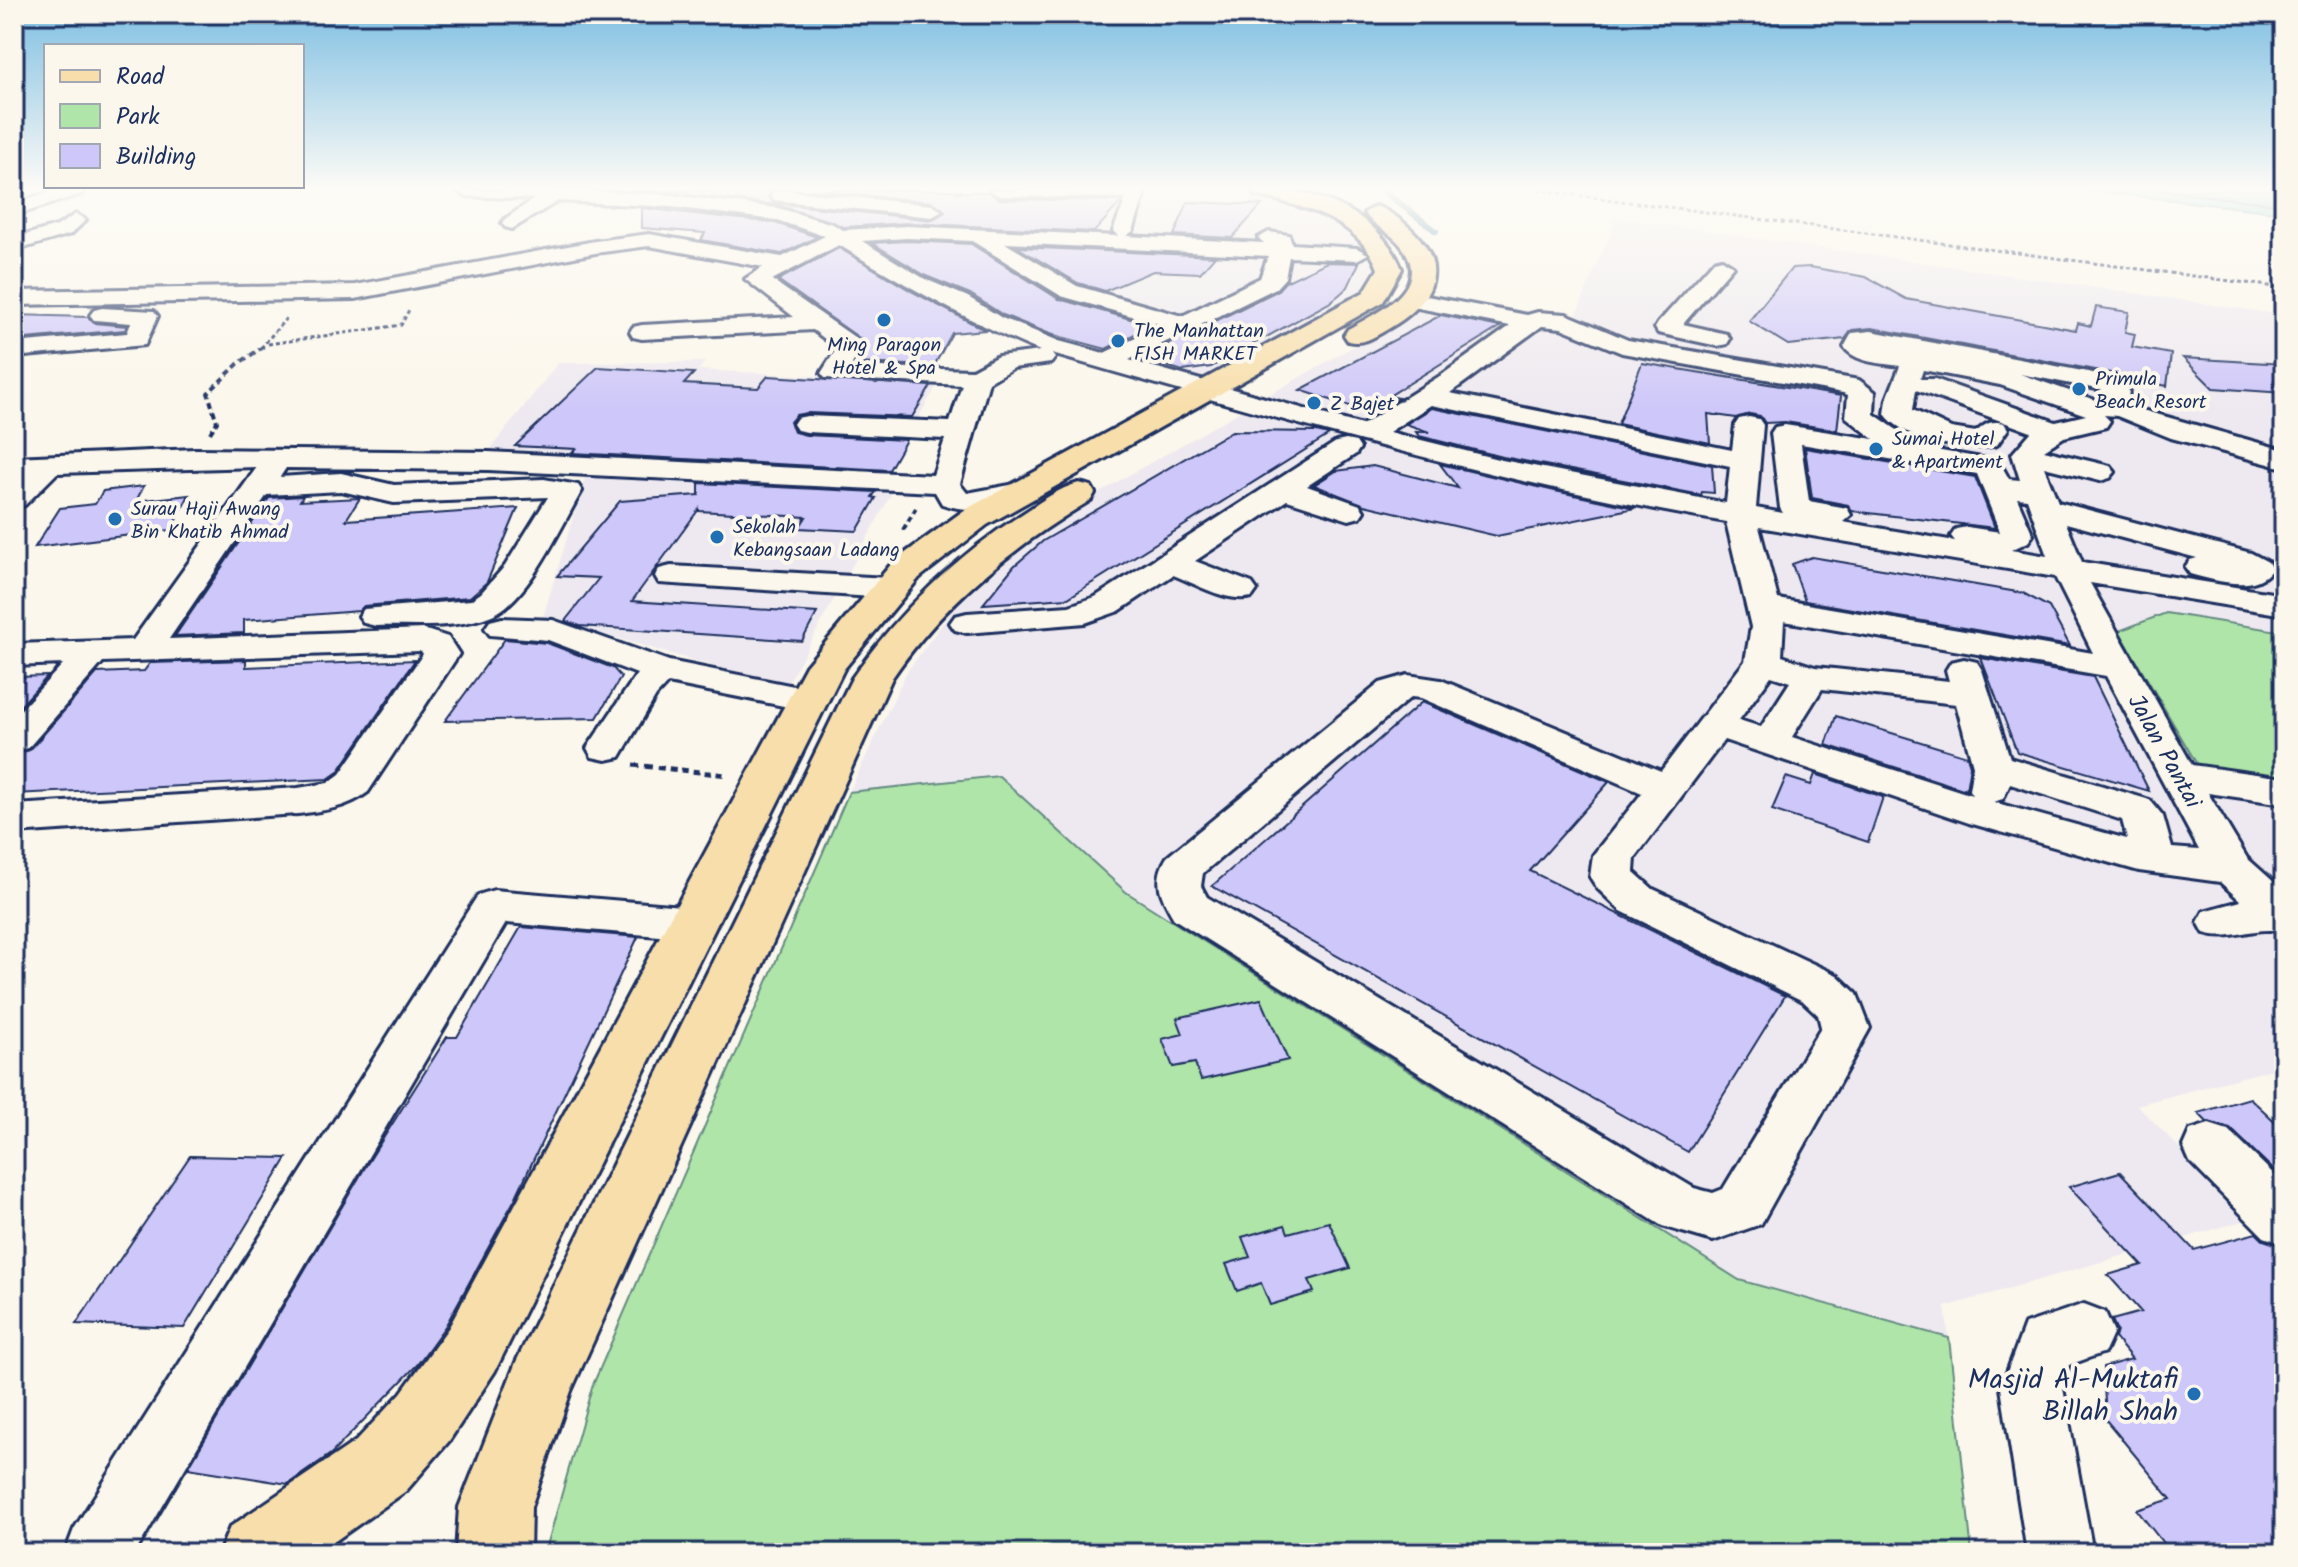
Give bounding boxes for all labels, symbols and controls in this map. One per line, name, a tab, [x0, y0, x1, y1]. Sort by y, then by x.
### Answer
legend	[44, 44, 304, 188]
text: Road	[116, 58, 165, 97]
text: Park	[116, 98, 160, 137]
text: Building	[116, 138, 196, 177]
marker: Ming Paragon Hotel & Spa	[875, 311, 893, 329]
place label: The Manhattan FISH MARKET	[1134, 316, 1264, 371]
place label: Ming Paragon Hotel & Spa	[827, 330, 941, 385]
marker: The Manhattan FISH MARKET	[1109, 332, 1127, 350]
place label: Primula Beach Resort	[2095, 364, 2207, 419]
marker: Primula Beach Resort	[2070, 380, 2088, 398]
place label: Z Bajet	[1330, 389, 1395, 421]
marker: Z Bajet	[1305, 394, 1323, 412]
place label: Sumai Hotel & Apartment	[1892, 424, 2003, 479]
marker: Sumai Hotel & Apartment	[1867, 440, 1885, 458]
place label: Surau Haji Awang Bin Khatib Ahmad	[131, 494, 289, 549]
marker: Surau Haji Awang Bin Khatib Ahmad	[106, 510, 124, 528]
place label: Sekolah Kebangsaan Ladang	[733, 512, 900, 567]
marker: Sekolah Kebangsaan Ladang	[708, 528, 726, 546]
street label: Jalan Pantai	[2116, 687, 2212, 817]
place label: Masjid Al-Muktafi Billah Shah	[1968, 1358, 2178, 1435]
marker: Masjid Al-Muktafi Billah Shah	[2185, 1385, 2203, 1403]

